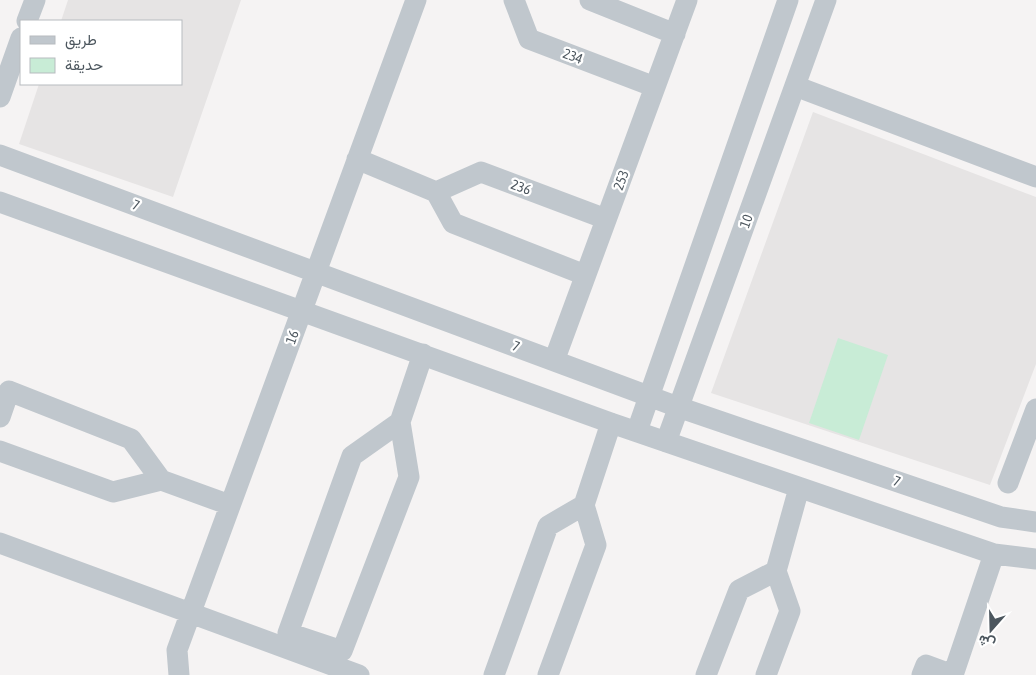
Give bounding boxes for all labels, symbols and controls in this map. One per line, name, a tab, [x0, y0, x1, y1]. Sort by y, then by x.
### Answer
legend	[20, 20, 182, 85]
text: طريق	[65, 31, 97, 50]
street label: 234	[561, 45, 585, 67]
text: حديقة	[65, 56, 103, 74]
street label: 253	[610, 168, 632, 192]
street label: 236	[509, 176, 533, 198]
street label: 7	[130, 196, 142, 214]
street label: 10	[736, 212, 756, 230]
street label: 16	[282, 328, 302, 346]
street label: 7	[510, 337, 522, 355]
street label: 7	[891, 472, 903, 490]
north arrow	[966, 605, 1016, 655]
text: ش	[976, 631, 998, 653]

